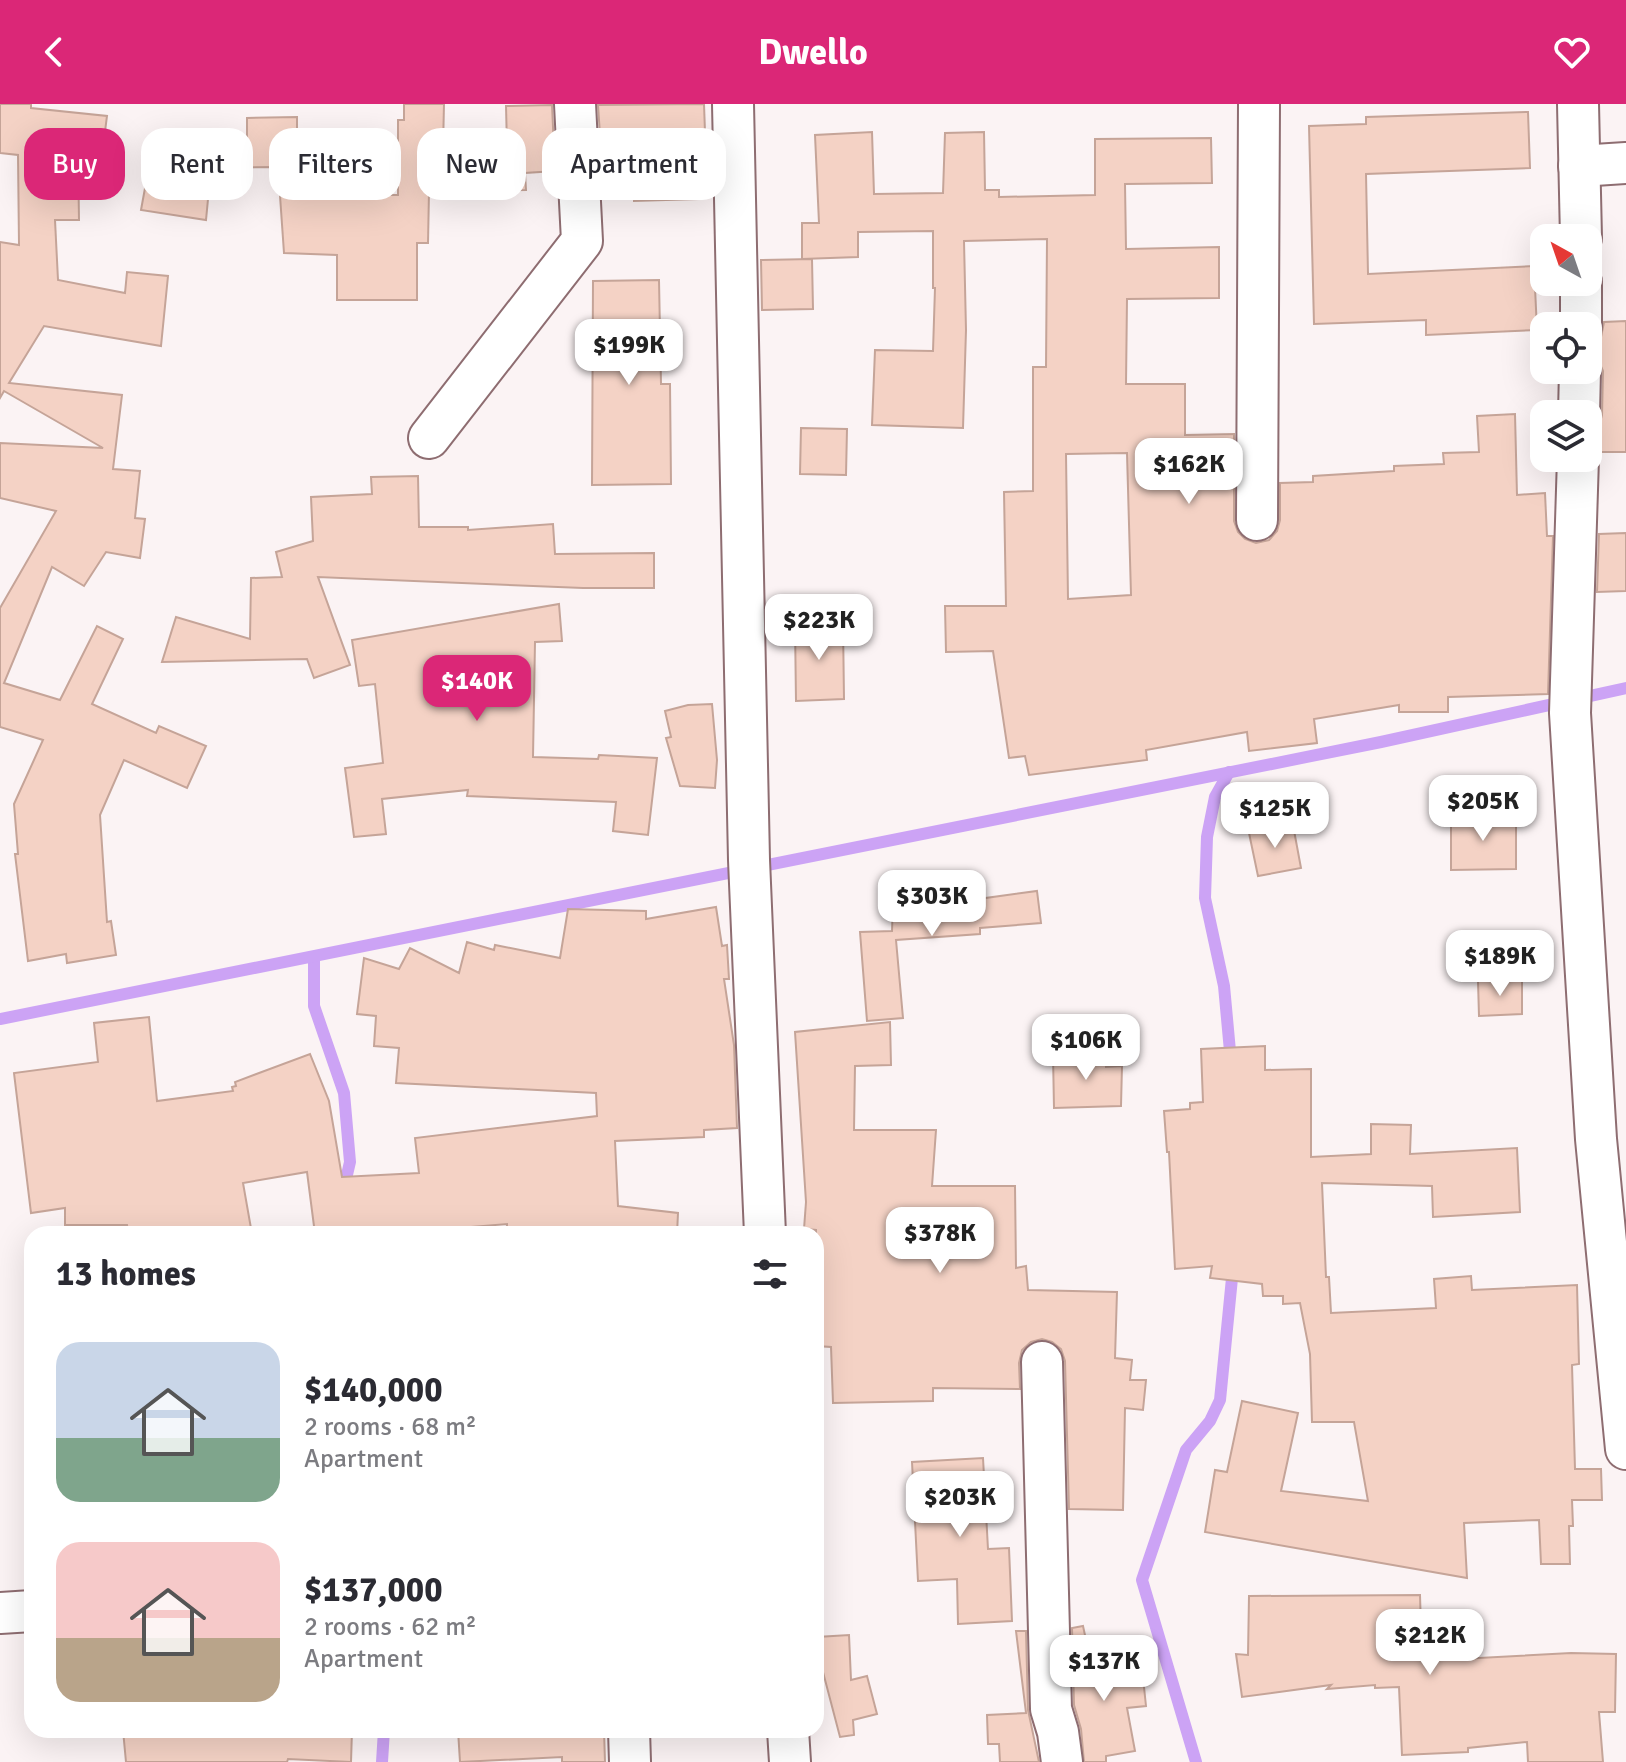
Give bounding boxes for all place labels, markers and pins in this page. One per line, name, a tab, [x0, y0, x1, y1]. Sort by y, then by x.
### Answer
pin: $199K	[573, 319, 685, 387]
pin: $162K	[1133, 438, 1245, 506]
pin: $223K	[763, 594, 875, 662]
pin: $140K	[421, 655, 533, 723]
pin: $205K	[1427, 775, 1539, 843]
pin: $125K	[1219, 782, 1331, 850]
pin: $303K	[876, 870, 988, 938]
pin: $189K	[1444, 930, 1556, 998]
pin: $106K	[1030, 1014, 1142, 1082]
pin: $378K	[884, 1207, 996, 1275]
pin: $203K	[904, 1471, 1016, 1539]
pin: $212K	[1374, 1609, 1486, 1677]
pin: $137K	[1048, 1635, 1160, 1703]

